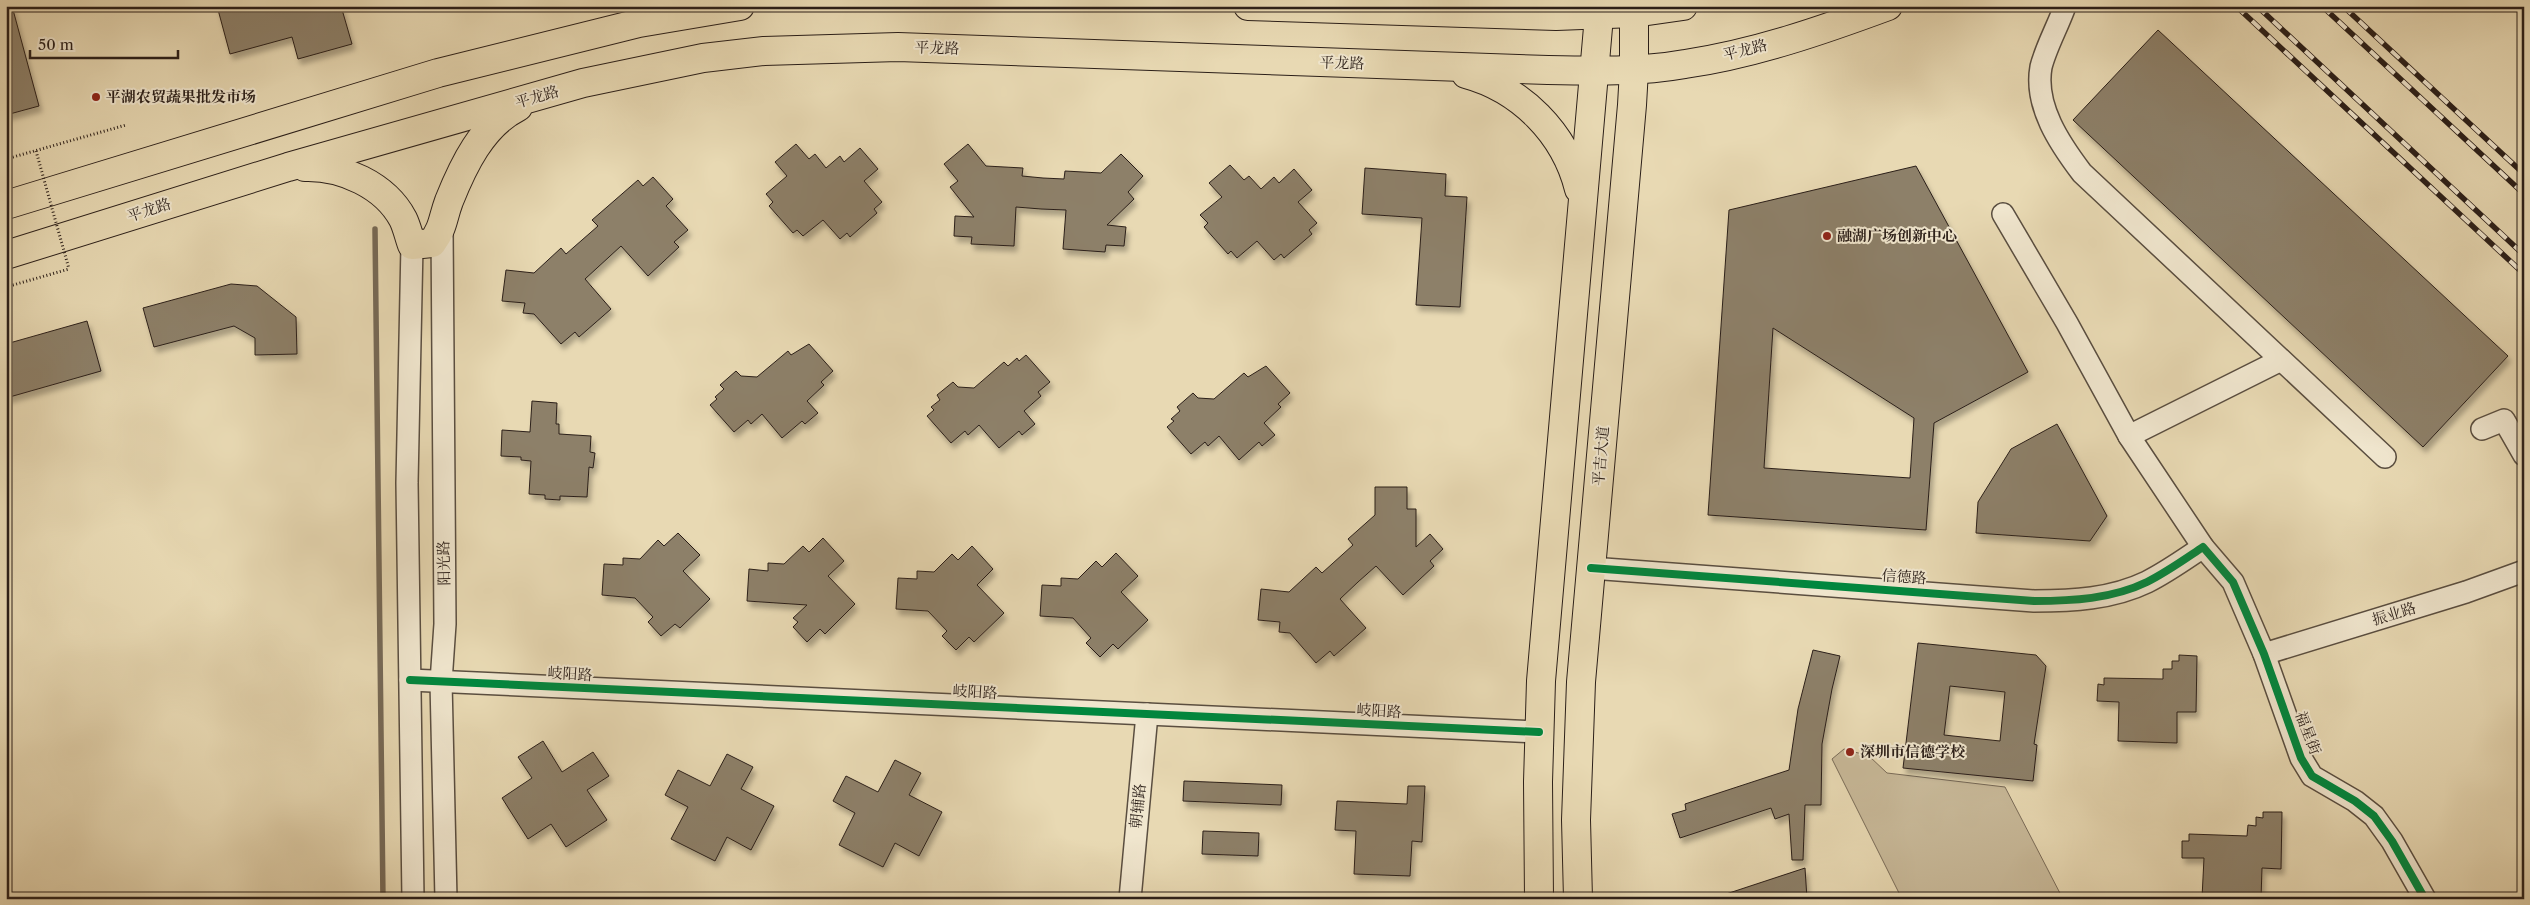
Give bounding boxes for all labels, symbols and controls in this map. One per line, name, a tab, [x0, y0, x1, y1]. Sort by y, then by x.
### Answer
scale bar	[30, 28, 178, 60]
text: 50 m	[38, 35, 74, 54]
street label: 平龙路	[1721, 35, 1769, 64]
street label: 平龙路	[914, 37, 960, 58]
street label: 平龙路	[1319, 52, 1365, 73]
street label: 平龙路	[513, 81, 561, 112]
place label: 平湖农贸蔬果批发市场	[106, 87, 256, 106]
marker: 平湖农贸蔬果批发市场	[90, 91, 102, 103]
street label: 平龙路	[125, 194, 173, 226]
place label: 融湖广场创新中心	[1837, 226, 1957, 245]
marker: 融湖广场创新中心	[1821, 230, 1833, 242]
street label: 平吉大道	[1588, 425, 1613, 487]
street label: 阳光路	[434, 540, 453, 586]
street label: 信德路	[1881, 565, 1927, 588]
street label: 振业路	[2370, 598, 2418, 629]
street label: 岐阳路	[547, 663, 593, 684]
street label: 岐阳路	[952, 681, 998, 702]
street label: 岐阳路	[1356, 700, 1402, 721]
street label: 福星街	[2292, 708, 2325, 757]
place label: 深圳市信德学校	[1860, 742, 1966, 761]
marker: 深圳市信德学校	[1844, 746, 1856, 758]
street label: 朝辅路	[1126, 783, 1149, 829]

